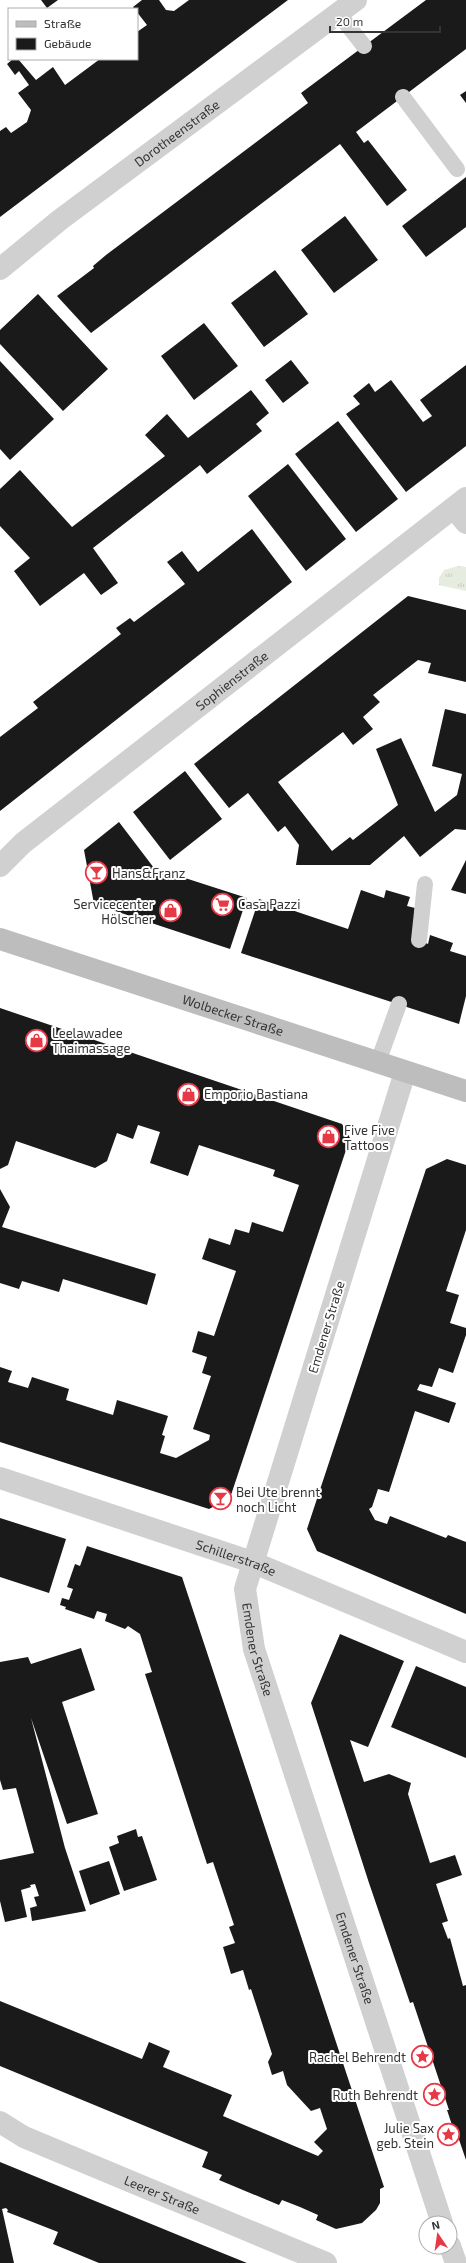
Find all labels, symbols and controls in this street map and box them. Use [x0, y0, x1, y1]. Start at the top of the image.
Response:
legend [8, 8, 138, 60]
scale bar [330, 8, 440, 34]
text: 20 m [336, 14, 363, 28]
text: Straße [44, 16, 81, 30]
text: Gebäude [44, 36, 92, 50]
street label: Dorotheenstraße [131, 96, 223, 170]
street label: Sophienstraße [192, 647, 271, 714]
bar icon: Hans&Franz [84, 860, 110, 886]
place label: Hans&Franz [112, 865, 185, 881]
supermarket icon: Casa Pazzi [209, 891, 235, 917]
place label: Servicecenter Hölscher [73, 896, 154, 927]
place label: Casa Pazzi [238, 896, 300, 912]
shop icon: Servicecenter Hölscher [157, 898, 183, 924]
street label: Wolbecker Straße [180, 991, 286, 1039]
place label: Leelawadee Thaimassage [52, 1025, 131, 1056]
shop icon: Leelawadee Thaimassage [24, 1027, 50, 1053]
shop icon: Emporio Bastiana [175, 1081, 201, 1107]
place label: Emporio Bastiana [204, 1086, 308, 1102]
place label: Five Five Tattoos [344, 1122, 395, 1153]
shop icon: Five Five Tattoos [316, 1124, 342, 1150]
street label: Emdener Straße [304, 1279, 348, 1375]
place label: Bei Ute brennt noch Licht [236, 1484, 320, 1515]
bar icon: Bei Ute brennt noch Licht [207, 1486, 233, 1512]
street label: Schillerstraße [194, 1536, 279, 1579]
street label: Emdener Straße [239, 1602, 277, 1698]
street label: Emdener Straße [333, 1910, 378, 2006]
place icon: Rachel Behrendt [409, 2044, 435, 2070]
place label: Rachel Behrendt [309, 2049, 406, 2065]
place icon: Ruth Behrendt [421, 2082, 447, 2108]
place label: Ruth Behrendt [333, 2087, 418, 2103]
place label: Julie Sax geb. Stein [377, 2120, 434, 2151]
place icon: Julie Sax geb. Stein [436, 2122, 462, 2148]
street label: Leerer Straße [122, 2172, 203, 2218]
north arrow [418, 2215, 458, 2255]
text: N [430, 2218, 441, 2232]

